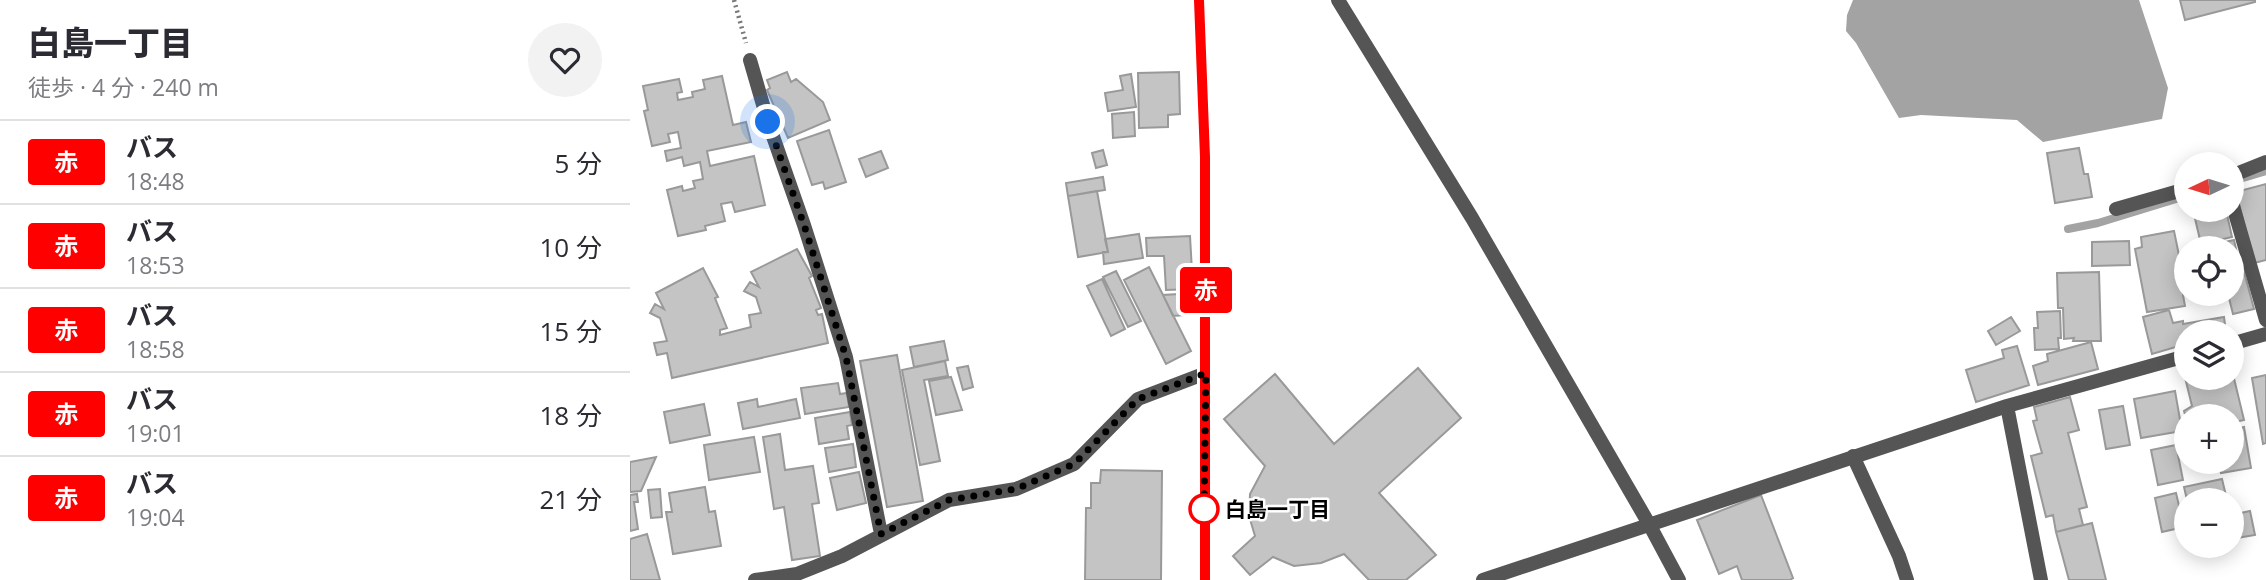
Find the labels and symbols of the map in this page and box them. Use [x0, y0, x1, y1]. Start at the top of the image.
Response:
your location [750, 104, 785, 139]
north arrow [2174, 152, 2244, 222]
line badge: 赤 [1183, 267, 1229, 313]
marker: 白島一丁目 [1189, 494, 1219, 524]
place label: 白島一丁目 [1225, 495, 1330, 523]

